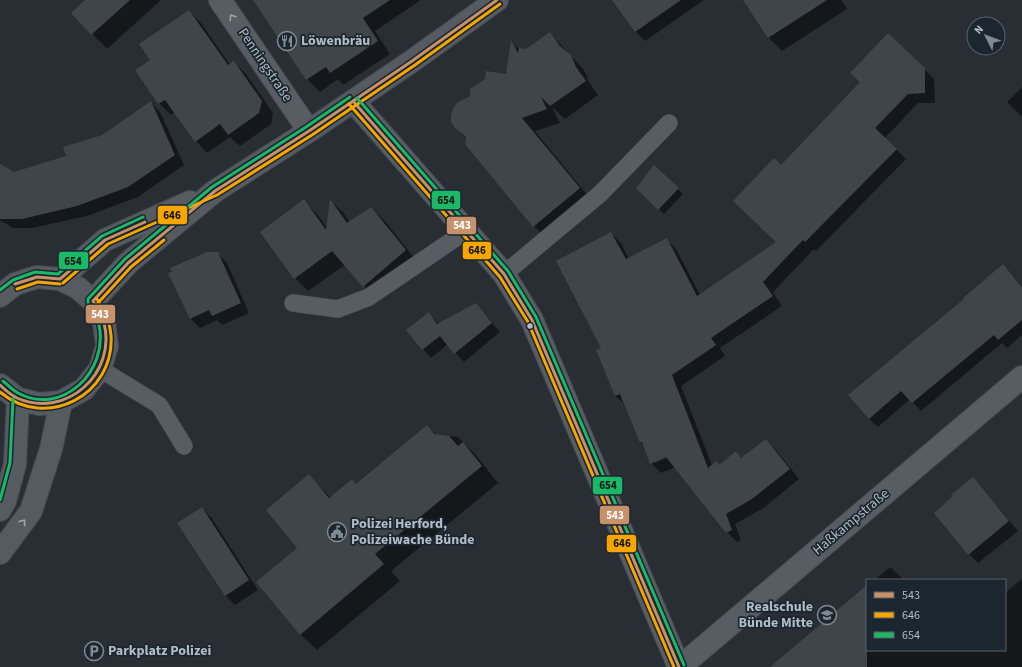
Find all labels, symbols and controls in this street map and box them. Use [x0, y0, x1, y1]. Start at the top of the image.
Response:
one-way arrow [230, 15, 237, 22]
north arrow [966, 16, 1006, 56]
text: N [971, 22, 987, 37]
street label: Penningstraße [233, 24, 297, 106]
restaurant icon: Löwenbräu [276, 30, 298, 52]
place label: Löwenbräu [301, 31, 370, 51]
line badge: 654 [431, 190, 461, 210]
text: 654 [437, 193, 455, 208]
line badge: 646 [157, 205, 188, 225]
text: 646 [163, 208, 181, 223]
line badge: 543 [446, 216, 477, 235]
text: 543 [453, 218, 471, 233]
line badge: 646 [462, 241, 492, 260]
text: 646 [468, 243, 486, 258]
line badge: 654 [58, 251, 89, 270]
text: 654 [64, 254, 82, 269]
line badge: 543 [85, 304, 116, 324]
text: 543 [91, 307, 109, 322]
unlabelled marker [525, 321, 535, 331]
line badge: 654 [592, 476, 623, 495]
text: 654 [599, 478, 617, 493]
street label: Haßkampstraße [808, 484, 894, 560]
line badge: 543 [599, 505, 630, 525]
text: 543 [606, 508, 624, 523]
place label: Polizei Herford, Polizeiwache Bünde [351, 514, 475, 550]
one-way arrow [18, 519, 26, 526]
public building icon: Polizei Herford, Polizeiwache Bünde [326, 521, 348, 543]
line badge: 646 [606, 534, 637, 553]
text: 646 [613, 536, 631, 551]
legend [866, 579, 1006, 651]
text: 543 [902, 587, 920, 604]
place label: Realschule Bünde Mitte [739, 597, 813, 633]
school or university icon: Realschule Bünde Mitte [816, 604, 838, 626]
text: 646 [902, 607, 920, 624]
text: 654 [902, 627, 920, 644]
parking icon: Parkplatz Polizei [83, 640, 105, 662]
place label: Parkplatz Polizei [108, 641, 211, 661]

